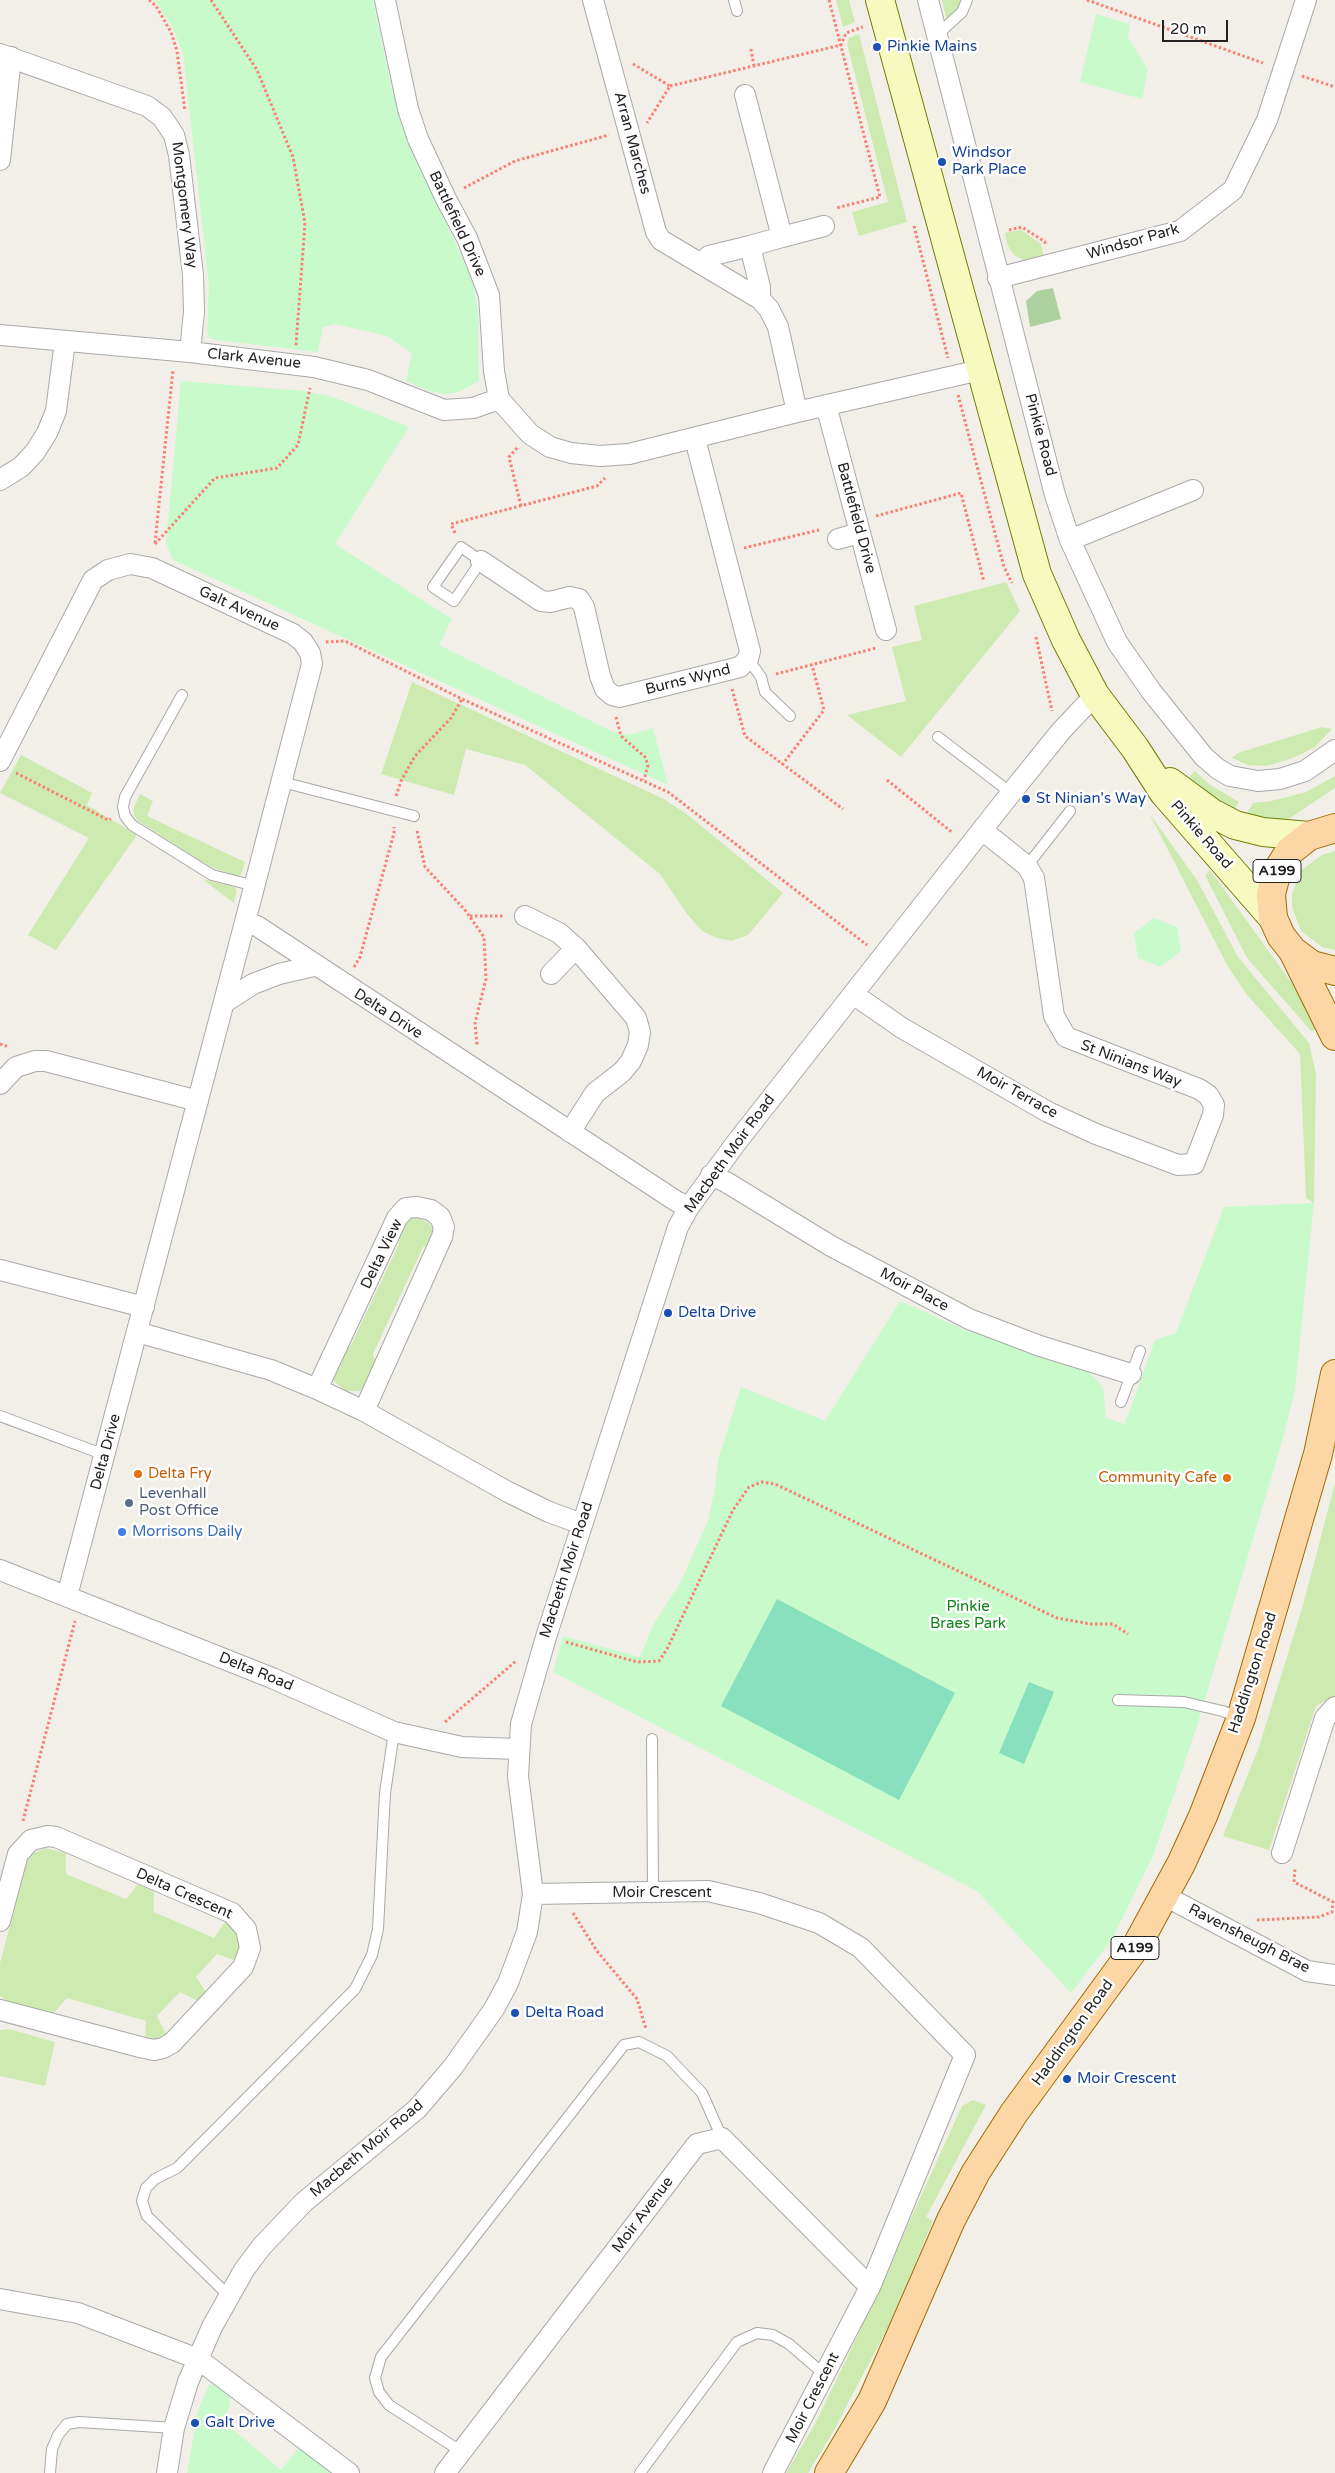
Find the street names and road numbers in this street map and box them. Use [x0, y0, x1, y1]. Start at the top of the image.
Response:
street label: Arran Marches [610, 90, 654, 196]
street label: Montgomery Way [167, 141, 201, 269]
street label: Battlefield Drive [425, 168, 489, 280]
street label: Windsor Park [1085, 220, 1181, 264]
street label: Clark Avenue [206, 345, 302, 373]
street label: Pinkie Road [1020, 392, 1060, 478]
street label: Battlefield Drive [832, 460, 880, 576]
street label: Galt Avenue [196, 582, 282, 636]
street label: Burns Wynd [644, 661, 732, 699]
street label: Pinkie Road [1166, 797, 1236, 873]
road number: A199 [1253, 859, 1301, 882]
street label: Delta Drive [350, 985, 426, 1043]
street label: St Ninians Way [1078, 1036, 1184, 1092]
street label: Moir Terrace [973, 1063, 1061, 1123]
street label: Macbeth Moir Road [681, 1091, 779, 1217]
street label: Delta View [357, 1216, 407, 1292]
street label: Moir Place [877, 1264, 951, 1316]
street label: Delta Drive [87, 1412, 125, 1492]
street label: Macbeth Moir Road [536, 1500, 598, 1640]
street label: Haddington Road [1225, 1610, 1281, 1736]
street label: Delta Road [216, 1649, 296, 1695]
street label: Delta Crescent [133, 1865, 235, 1923]
street label: Moir Crescent [612, 1884, 712, 1902]
street label: Ravensheugh Brae [1185, 1901, 1313, 1977]
road number: A199 [1111, 1936, 1159, 1960]
street label: Haddington Road [1029, 1977, 1117, 2089]
street label: Macbeth Moir Road [307, 2096, 427, 2202]
street label: Moir Avenue [609, 2173, 677, 2257]
street label: Moir Crescent [782, 2350, 844, 2446]

